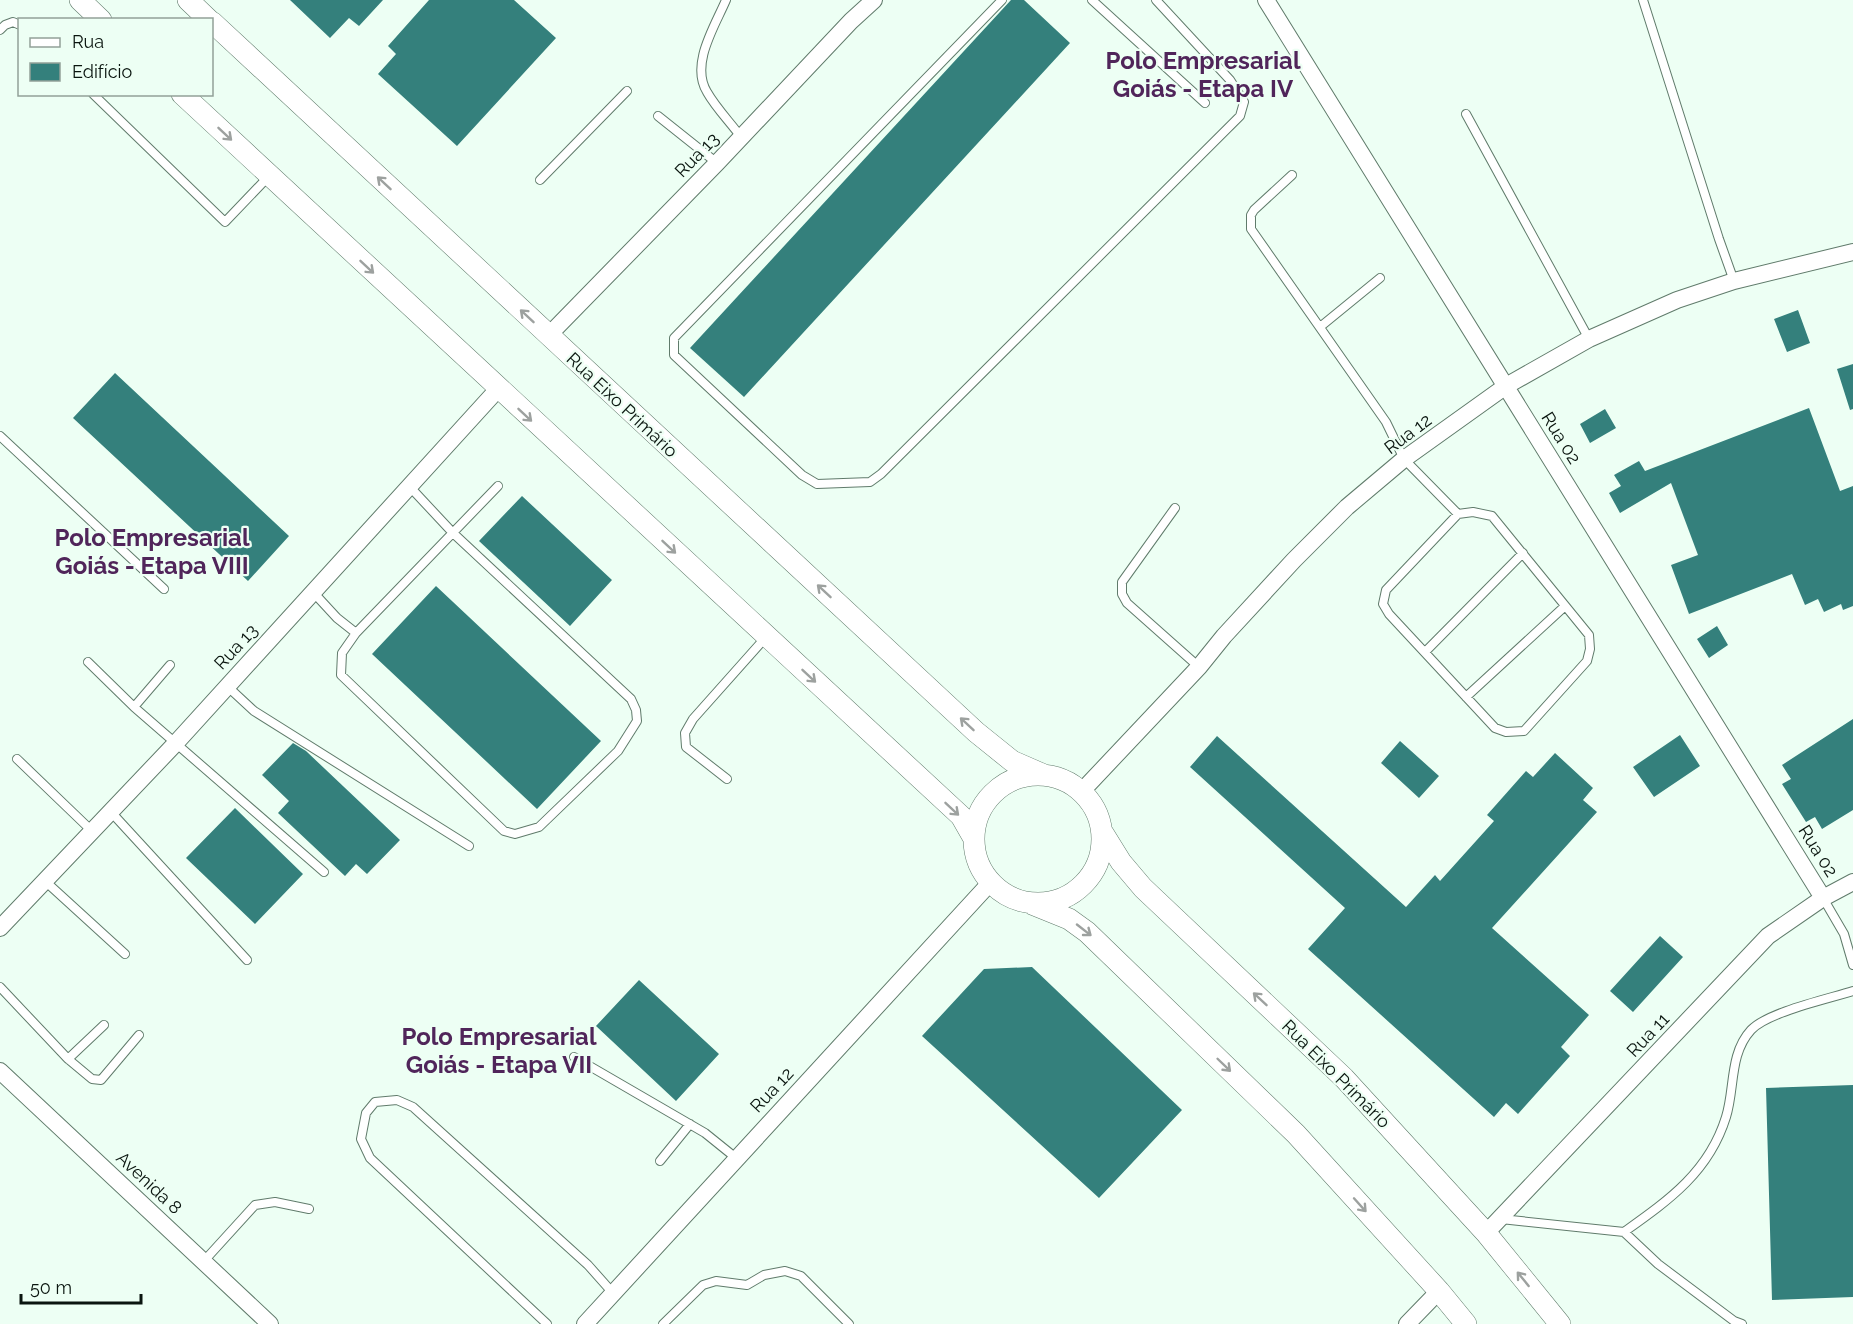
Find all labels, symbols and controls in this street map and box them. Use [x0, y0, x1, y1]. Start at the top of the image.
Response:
legend [18, 18, 213, 96]
text: Rua [72, 31, 104, 52]
district label: Polo Empresarial Goiás - Etapa IV [1106, 46, 1301, 103]
text: Edifício [72, 61, 132, 82]
one-way arrow [217, 127, 232, 142]
street label: Rua 13 [670, 128, 723, 181]
one-way arrow [377, 176, 392, 190]
one-way arrow [360, 260, 375, 275]
one-way arrow [519, 309, 534, 323]
street label: Rua Eixo Primário [562, 348, 682, 462]
one-way arrow [518, 408, 533, 422]
street label: Rua 02 [1537, 408, 1585, 468]
street label: Rua 12 [1380, 409, 1436, 458]
district label: Polo Empresarial Goiás - Etapa VIII [55, 523, 250, 580]
one-way arrow [661, 540, 676, 554]
one-way arrow [816, 584, 831, 598]
street label: Rua 13 [210, 620, 262, 674]
one-way arrow [801, 669, 816, 683]
one-way arrow [959, 716, 974, 731]
one-way arrow [945, 802, 960, 816]
street label: Rua 02 [1794, 821, 1842, 881]
one-way arrow [1075, 924, 1091, 937]
one-way arrow [1253, 992, 1268, 1006]
street label: Rua 11 [1622, 1008, 1673, 1061]
street label: Rua Eixo Primário [1278, 1015, 1395, 1132]
district label: Polo Empresarial Goiás - Etapa VII [402, 1022, 597, 1079]
one-way arrow [1217, 1058, 1232, 1072]
street label: Rua 12 [746, 1063, 798, 1116]
street label: Avenida 8 [112, 1147, 187, 1218]
one-way arrow [1353, 1197, 1367, 1212]
scale bar [21, 1267, 141, 1305]
one-way arrow [1517, 1271, 1530, 1287]
text: 50 m [30, 1277, 72, 1298]

